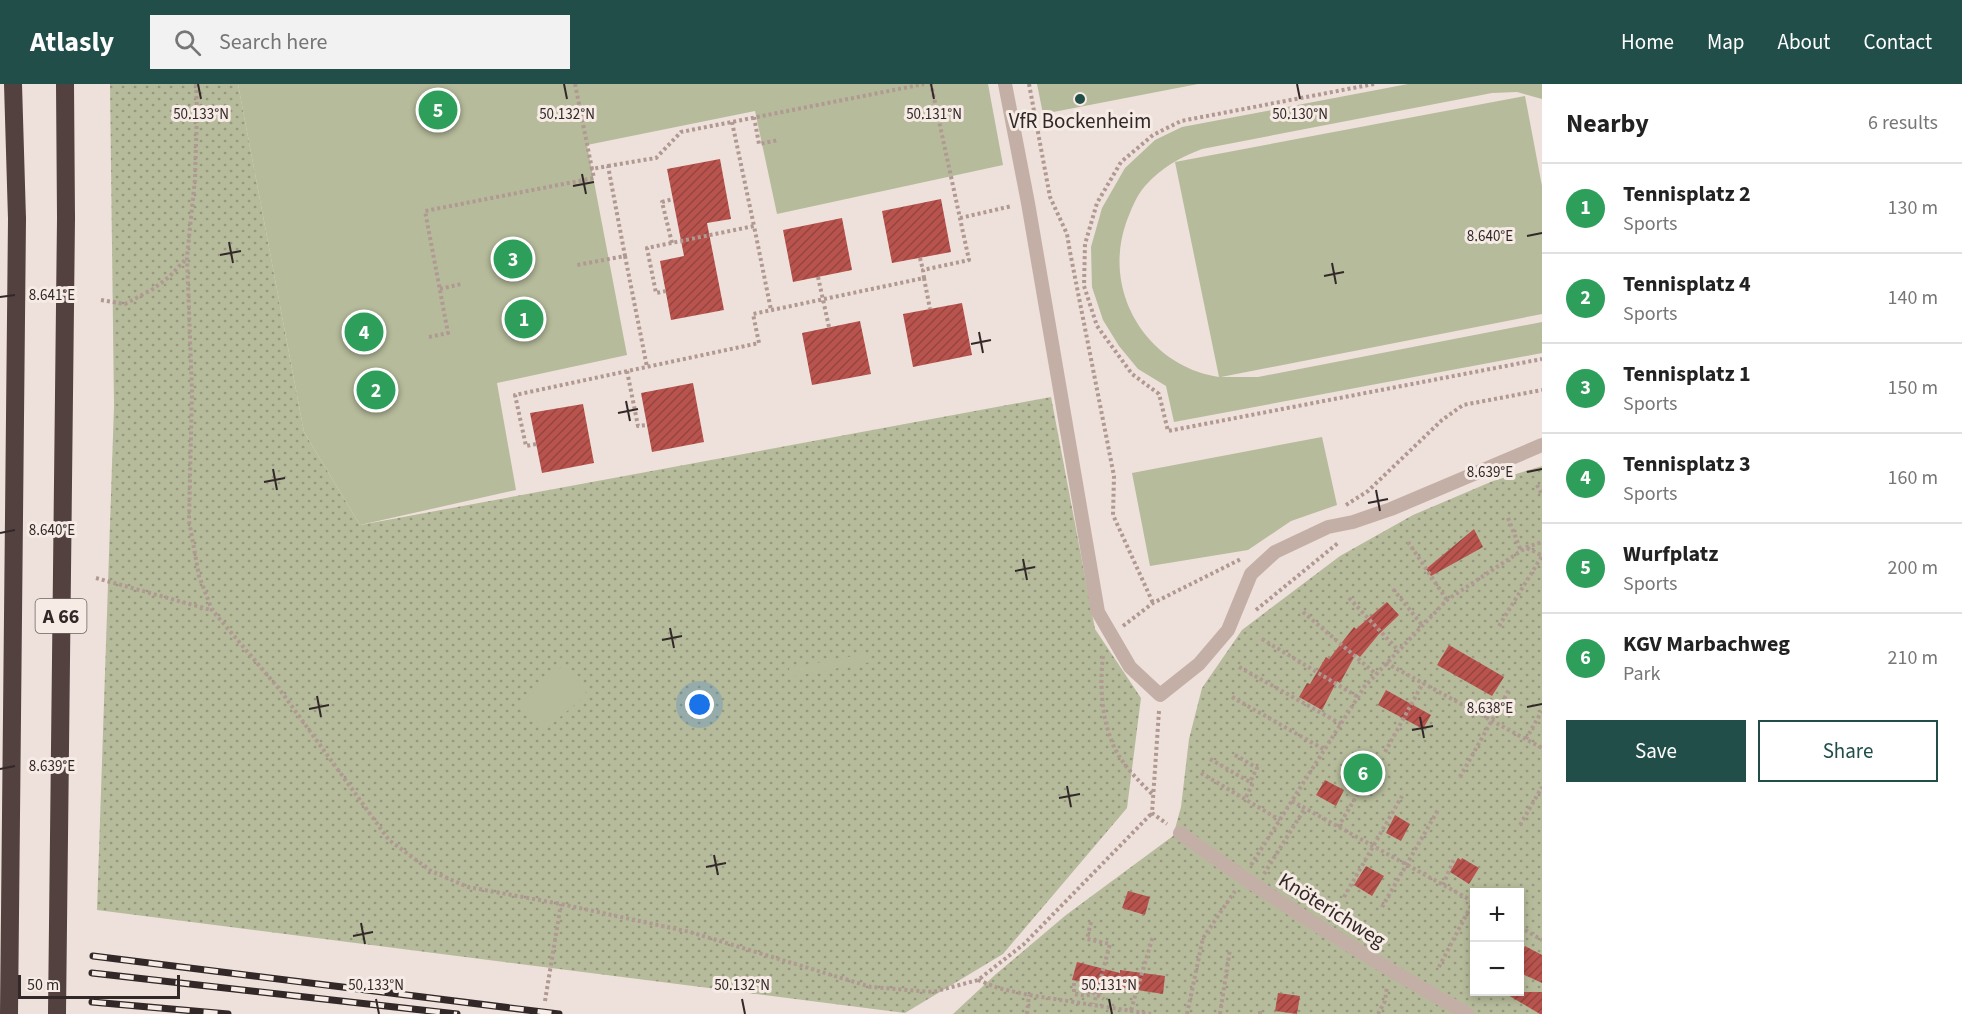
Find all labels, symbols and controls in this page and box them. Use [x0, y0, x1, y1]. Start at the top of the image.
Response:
search box [150, 15, 570, 69]
text: Atlasly [30, 22, 114, 62]
icon: search [171, 26, 204, 59]
text: Search here [219, 26, 328, 58]
text: Home [1621, 27, 1674, 57]
text: Map [1707, 27, 1745, 57]
text: About [1778, 27, 1830, 57]
text: Contact [1863, 27, 1932, 57]
pin: 5 [418, 87, 458, 132]
marker: VfR Bockenheim [1073, 92, 1087, 106]
text: 50.133°N [173, 104, 229, 125]
text: 50.132°N [539, 104, 595, 125]
text: 50.131°N [906, 104, 962, 125]
text: 50.130°N [1272, 104, 1328, 125]
text: Nearby [1566, 105, 1649, 142]
place label: VfR Bockenheim [1009, 106, 1151, 136]
text: 6 results [1868, 109, 1938, 137]
text: Tennisplatz 2 [1623, 178, 1751, 210]
text: 1 [1580, 194, 1591, 222]
text: 130 m [1888, 194, 1938, 222]
text: Sports [1623, 210, 1678, 238]
text: 8.640°E [1467, 226, 1513, 247]
pin: 3 [494, 236, 532, 282]
text: Tennisplatz 4 [1623, 268, 1751, 300]
text: 2 [1580, 284, 1591, 312]
text: 140 m [1888, 284, 1938, 312]
text: 8.641°E [29, 285, 75, 306]
pin: 1 [504, 296, 544, 342]
text: Sports [1623, 300, 1678, 328]
pin: 4 [344, 310, 384, 354]
text: Tennisplatz 1 [1623, 358, 1751, 390]
pin: 2 [356, 368, 395, 412]
text: 3 [1580, 374, 1591, 402]
text: 150 m [1888, 374, 1938, 402]
text: Sports [1623, 390, 1678, 418]
text: Tennisplatz 3 [1623, 448, 1751, 480]
text: 8.639°E [1467, 462, 1513, 483]
text: 4 [1580, 464, 1591, 492]
text: 160 m [1888, 464, 1938, 492]
text: Sports [1623, 480, 1678, 508]
text: 8.640°E [29, 520, 75, 541]
text: Wurfplatz [1623, 538, 1718, 570]
text: 5 [1580, 554, 1591, 582]
text: 200 m [1888, 554, 1938, 582]
text: Sports [1623, 570, 1678, 598]
road number: A 66 [36, 599, 86, 633]
text: KGV Marbachweg [1623, 628, 1790, 660]
text: 6 [1580, 644, 1591, 672]
text: 210 m [1888, 644, 1938, 672]
text: Park [1623, 660, 1660, 688]
your location [685, 690, 714, 719]
text: 8.638°E [1467, 698, 1513, 719]
button: Save [1566, 720, 1746, 782]
button: Share [1758, 720, 1938, 782]
pin: 6 [1344, 750, 1382, 796]
text: 8.639°E [29, 756, 75, 777]
street label: Knöterichweg [1273, 865, 1392, 955]
map controls [1470, 888, 1524, 996]
button: + [1470, 888, 1524, 942]
button: − [1470, 942, 1524, 996]
scale bar [18, 972, 180, 1000]
text: 50 m [27, 974, 59, 996]
text: 50.133°N [348, 975, 404, 996]
text: 50.132°N [714, 975, 770, 996]
text: 50.131°N [1081, 975, 1137, 996]

